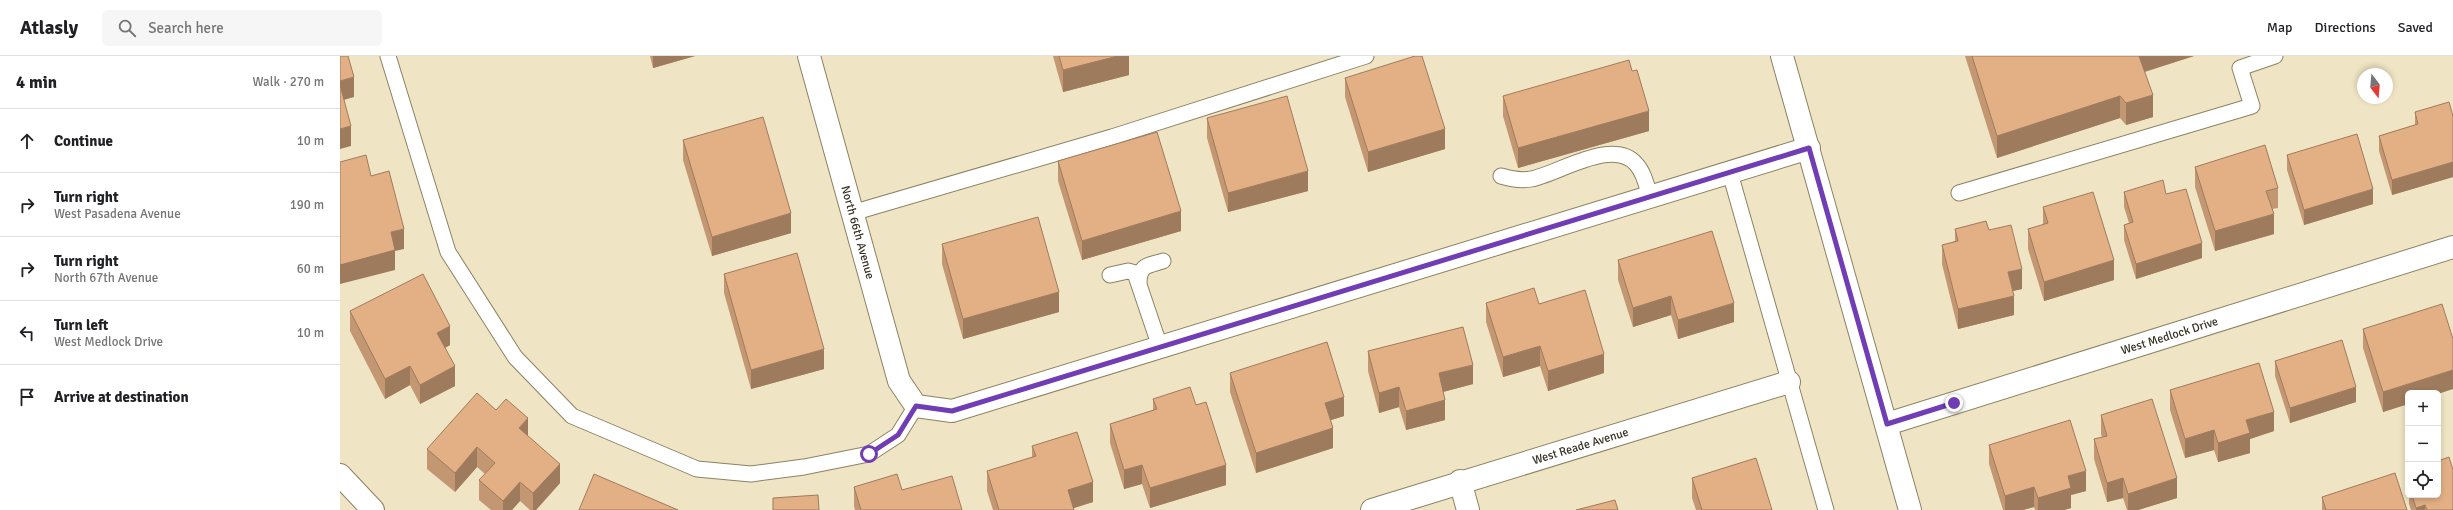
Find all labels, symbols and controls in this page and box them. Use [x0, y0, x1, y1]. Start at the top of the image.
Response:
search box [102, 10, 382, 46]
text: Atlasly [20, 16, 78, 40]
icon: search [116, 17, 138, 39]
text: Search here [148, 19, 224, 37]
text: Map [2267, 19, 2293, 36]
text: Directions [2315, 19, 2376, 36]
text: Saved [2398, 19, 2433, 36]
north arrow [2357, 68, 2393, 104]
text: 4 min [16, 72, 57, 93]
text: Walk · 270 m [253, 74, 324, 90]
icon: ahead [16, 130, 38, 152]
text: Continue [54, 132, 113, 150]
text: 10 m [297, 133, 324, 149]
street label: North 66th Avenue [837, 184, 877, 281]
text: Turn right [54, 188, 119, 206]
icon: right [16, 194, 38, 216]
text: 190 m [290, 197, 324, 213]
text: West Pasadena Avenue [54, 206, 181, 222]
text: Turn right [54, 252, 119, 270]
icon: right [16, 258, 38, 280]
text: 60 m [297, 261, 324, 277]
text: North 67th Avenue [54, 270, 158, 286]
street label: West Medlock Drive [2119, 314, 2220, 358]
text: Turn left [54, 316, 108, 334]
icon: left [16, 322, 38, 344]
text: 10 m [297, 325, 324, 341]
text: West Medlock Drive [54, 334, 163, 350]
icon: arrive [16, 386, 38, 408]
text: Arrive at destination [54, 388, 189, 406]
map controls [2405, 390, 2441, 498]
button: + [2405, 390, 2441, 426]
route end [1945, 394, 1963, 412]
street label: West Reade Avenue [1531, 425, 1630, 468]
button: − [2405, 426, 2441, 462]
route start [860, 445, 878, 463]
button: locate [2405, 462, 2441, 498]

